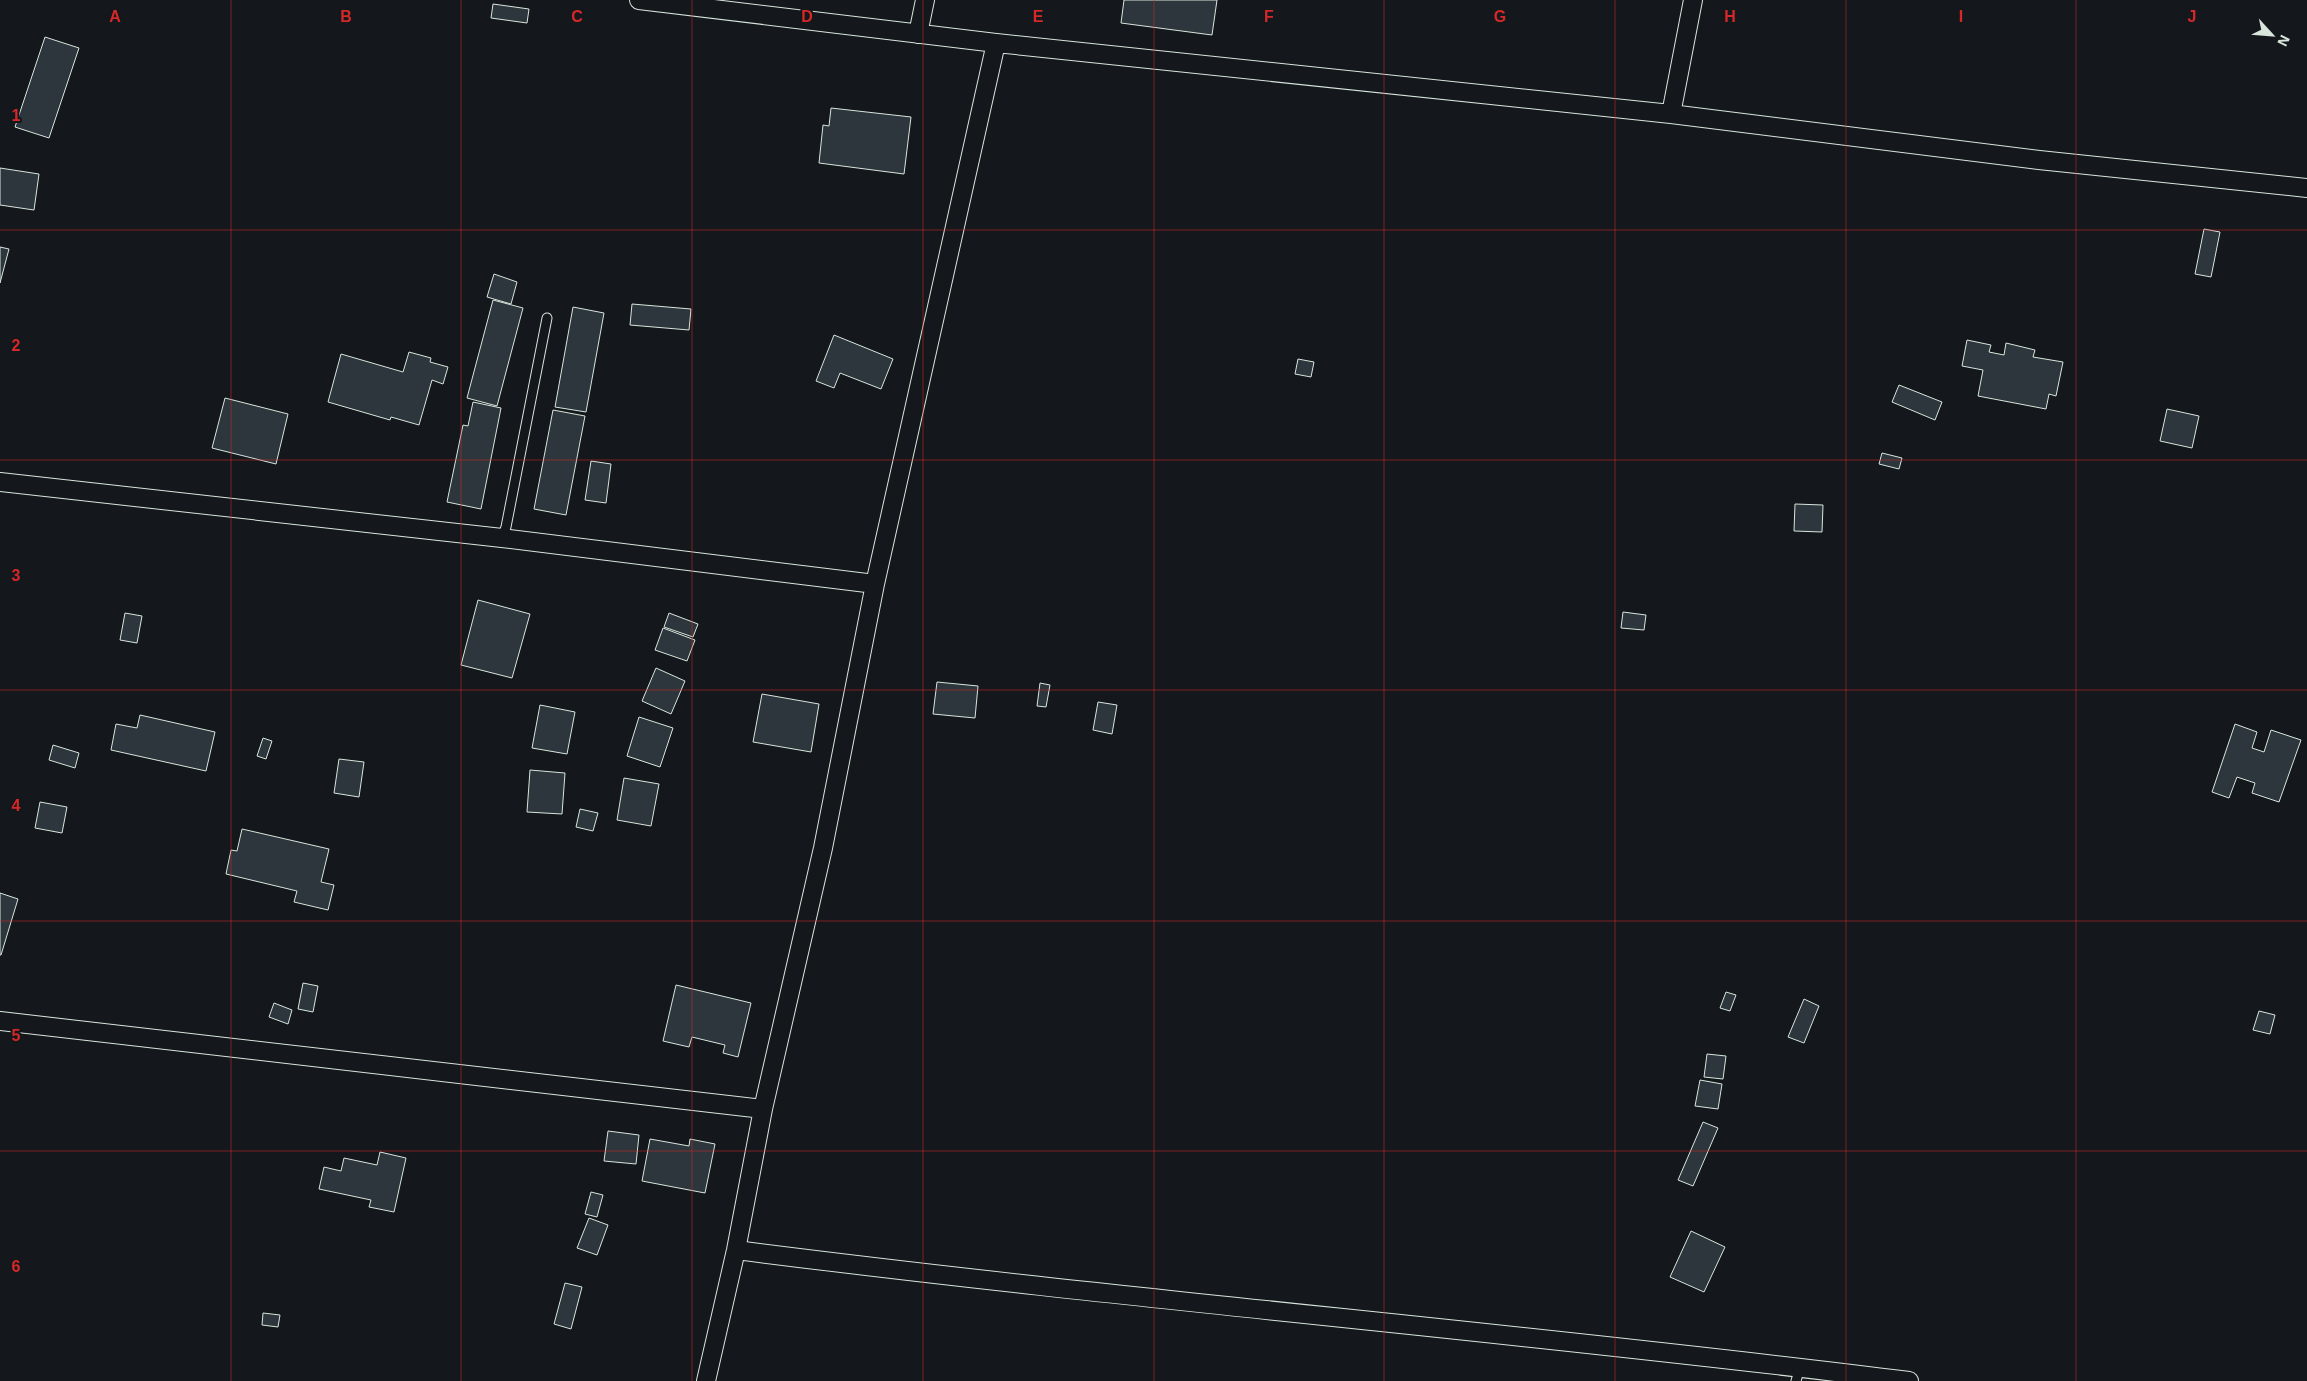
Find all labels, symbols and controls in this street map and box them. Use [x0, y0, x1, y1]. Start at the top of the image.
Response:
text: A [109, 8, 121, 25]
text: B [340, 8, 352, 25]
text: C [571, 8, 583, 25]
text: D [801, 8, 813, 25]
text: E [1033, 8, 1044, 25]
text: F [1264, 8, 1274, 25]
text: G [1494, 8, 1506, 25]
text: H [1724, 8, 1736, 25]
text: I [1959, 8, 1963, 25]
text: J [2188, 8, 2196, 25]
north arrow [2247, 10, 2297, 60]
text: N [2274, 33, 2293, 49]
text: 1 [12, 107, 21, 124]
text: 2 [12, 337, 21, 354]
text: 3 [12, 567, 21, 584]
text: 4 [12, 797, 21, 814]
text: 5 [12, 1027, 21, 1044]
text: 6 [12, 1258, 21, 1275]

